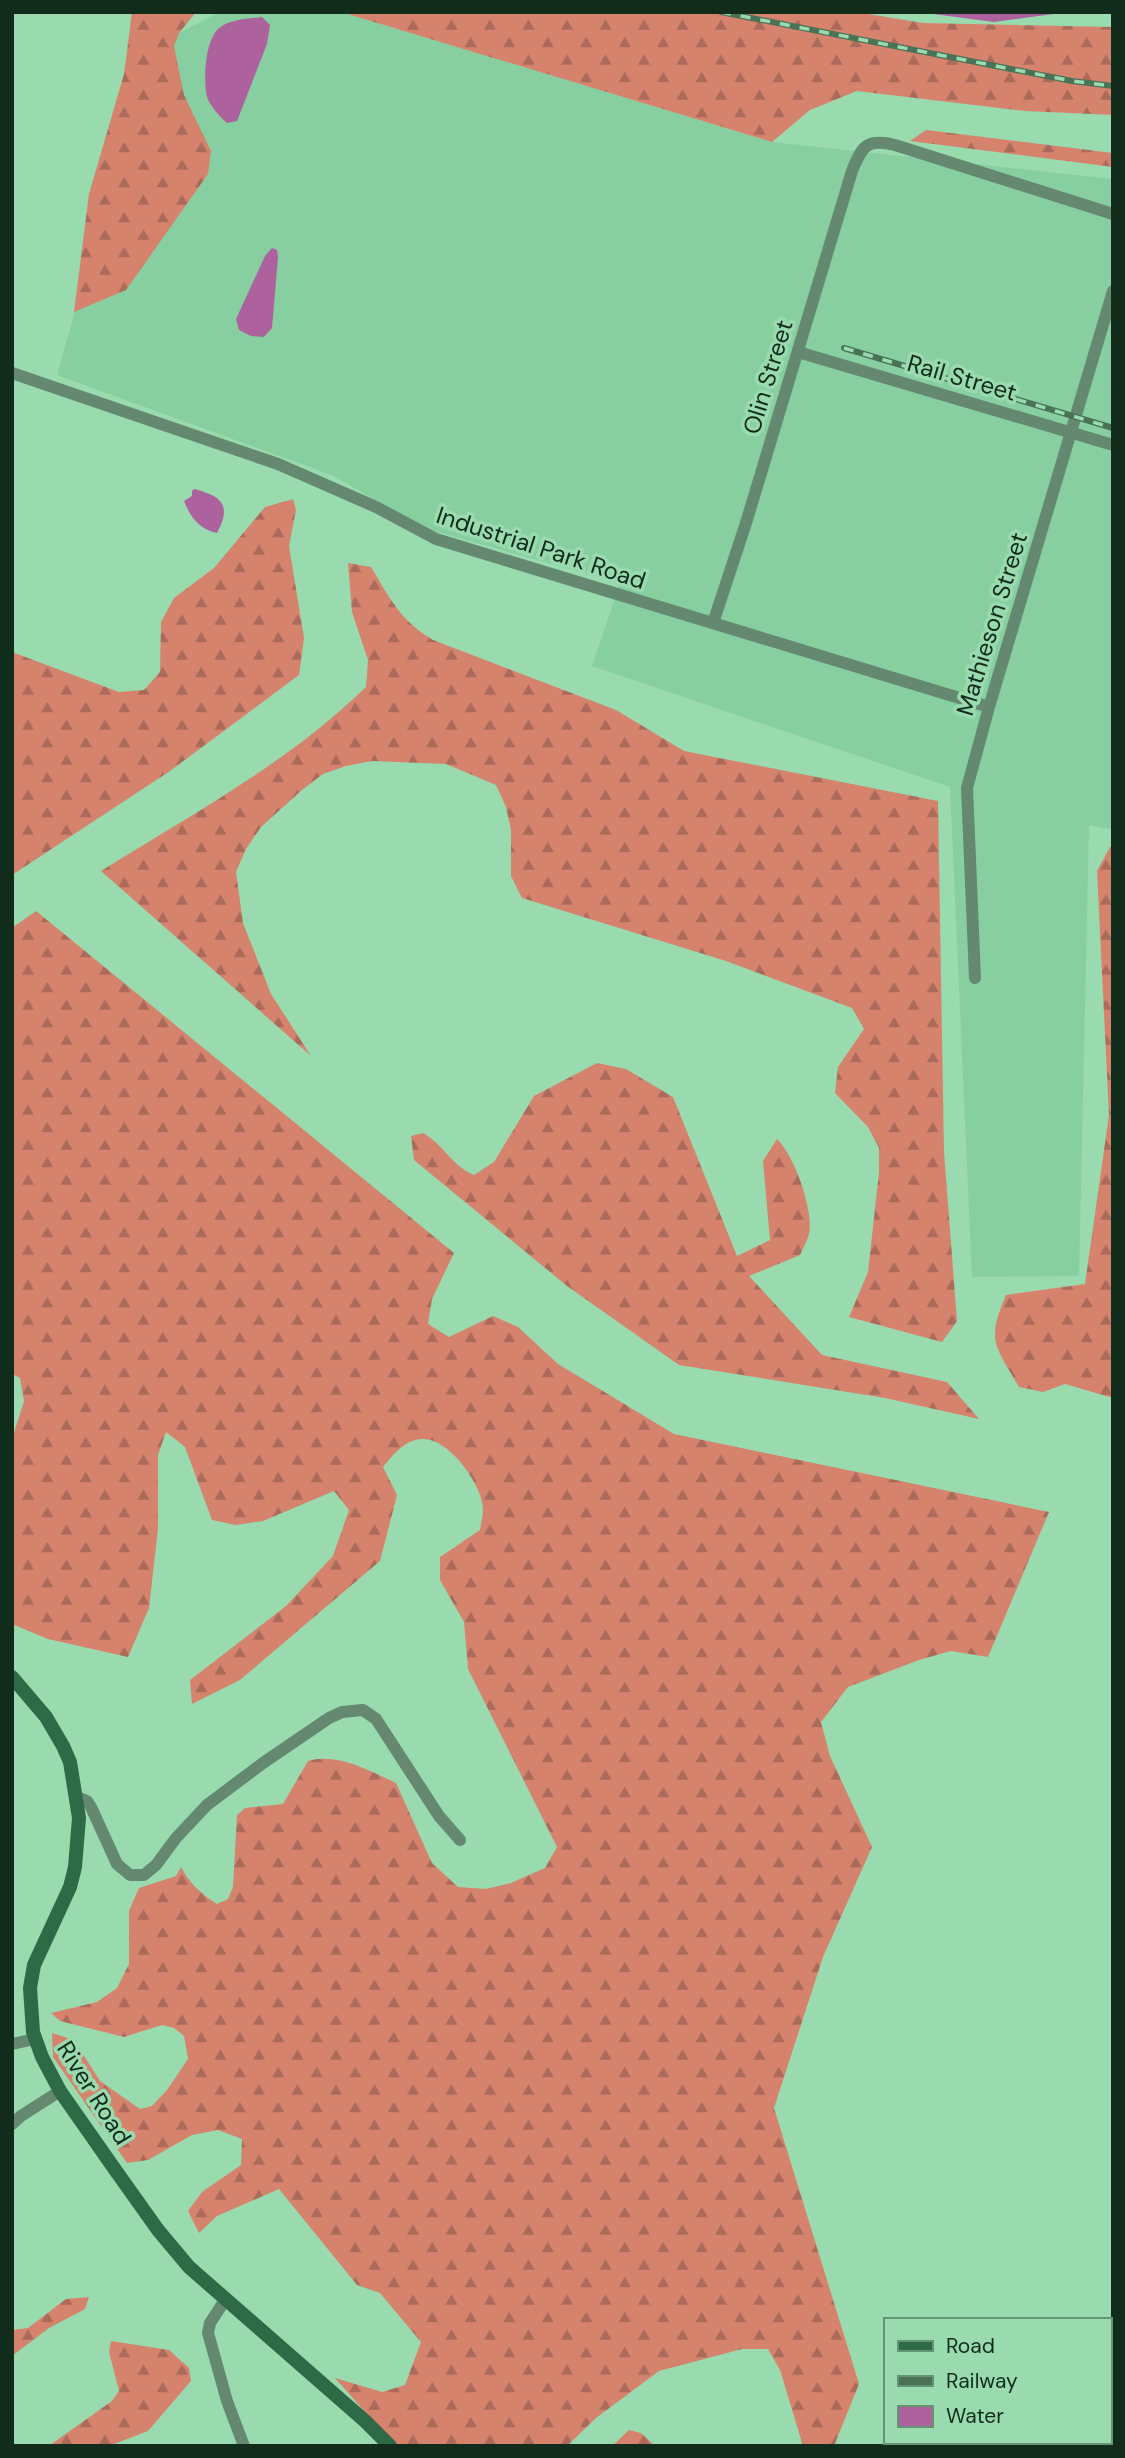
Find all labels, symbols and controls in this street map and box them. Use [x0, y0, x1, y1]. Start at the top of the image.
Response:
street label: Olin Street [735, 316, 800, 438]
street label: Rail Street [904, 347, 1020, 408]
street label: Industrial Park Road [433, 499, 650, 596]
street label: Mathieson Street [949, 528, 1034, 719]
street label: River Road [50, 2035, 139, 2150]
legend [884, 2318, 1111, 2444]
text: Road [946, 2332, 995, 2360]
text: Railway [946, 2367, 1018, 2395]
text: Water [946, 2402, 1004, 2430]

